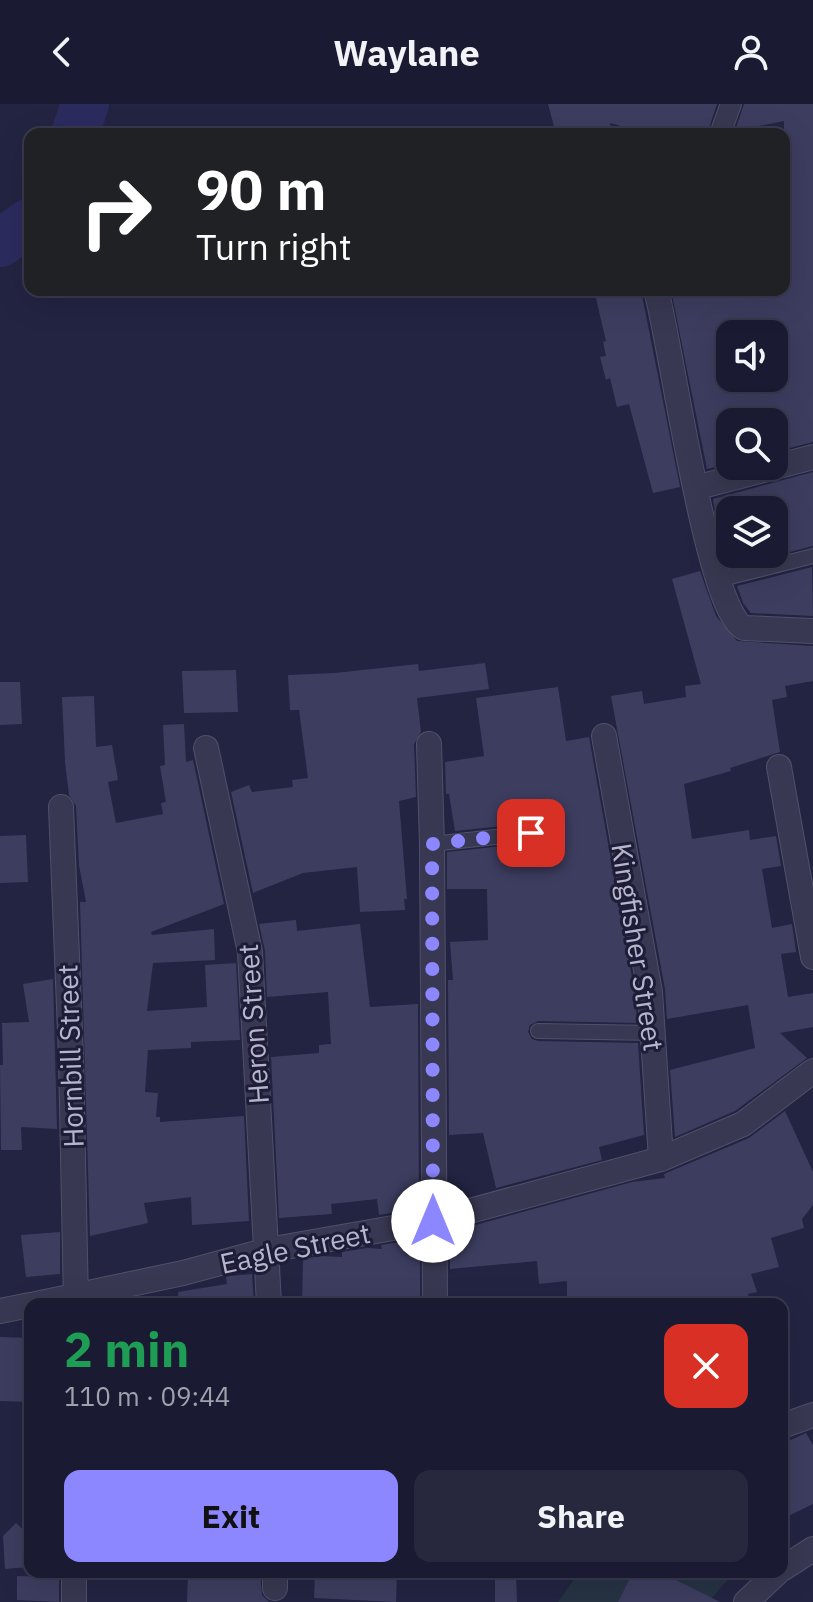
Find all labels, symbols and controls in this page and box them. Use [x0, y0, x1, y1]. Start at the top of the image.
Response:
text: Waylane [333, 29, 480, 76]
icon: back [40, 30, 84, 74]
icon: person [729, 30, 773, 74]
text: 90 m [196, 153, 326, 225]
icon: right [64, 160, 168, 264]
text: Turn right [196, 223, 352, 270]
map controls [716, 320, 788, 568]
button: sound [716, 320, 788, 392]
button: search [716, 408, 788, 480]
button: layers [716, 496, 788, 568]
pin [497, 799, 565, 867]
icon: arrive [509, 811, 553, 855]
street label: Kingfisher Street [603, 840, 673, 1054]
street label: Heron Street [229, 943, 277, 1105]
street label: Hornbill Street [48, 964, 92, 1148]
position arrow [391, 1179, 475, 1263]
street label: Eagle Street [217, 1214, 373, 1282]
text: 2 min [64, 1318, 189, 1380]
button: close [664, 1324, 748, 1408]
text: 110 m · 09:44 [64, 1379, 230, 1413]
button: Exit [64, 1470, 398, 1562]
button: Share [414, 1470, 748, 1562]

